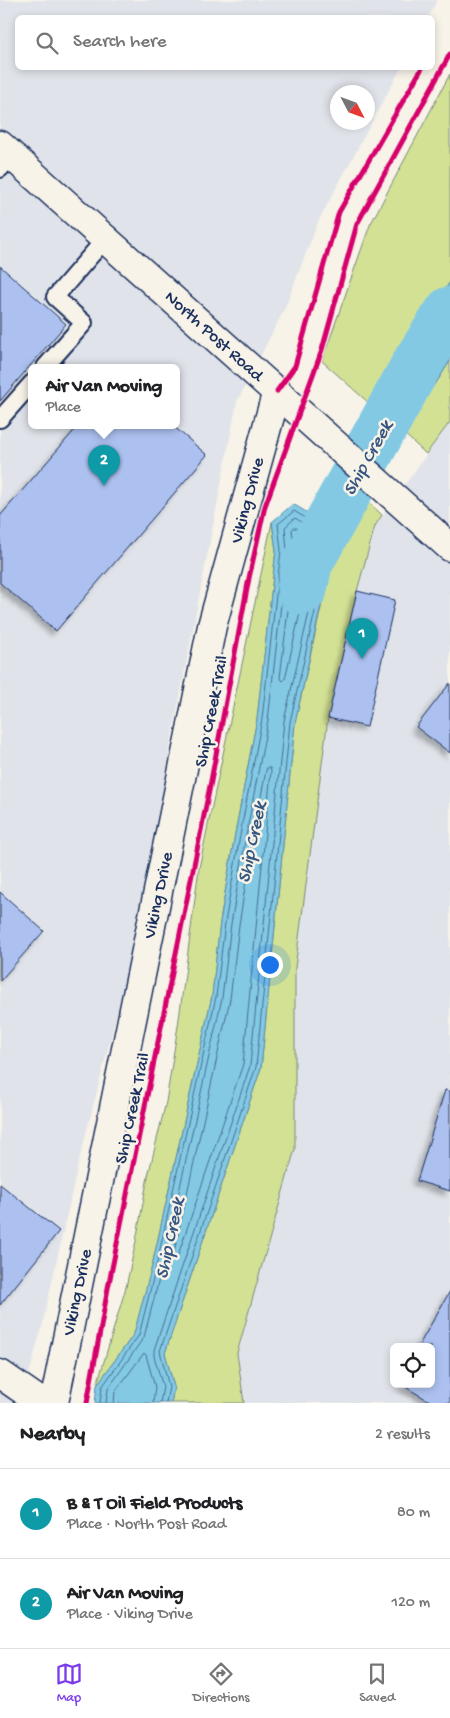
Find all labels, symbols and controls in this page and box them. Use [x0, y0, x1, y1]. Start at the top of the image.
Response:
search box [15, 15, 435, 70]
icon: search [33, 29, 61, 57]
text: Search here [73, 31, 167, 54]
north arrow [330, 85, 375, 130]
street label: North Post Road [160, 287, 268, 388]
popup [28, 364, 180, 429]
text: Air Van Moving [46, 376, 162, 399]
text: Place [46, 399, 81, 418]
water label: Ship Creek [339, 416, 400, 500]
pin: 2 [88, 445, 120, 486]
street label: Viking Drive [227, 455, 270, 547]
pin: 1 [346, 618, 378, 659]
street label: Ship Creek Trail [191, 654, 234, 769]
water label: Ship Creek [234, 799, 274, 885]
street label: Viking Drive [140, 850, 179, 942]
your location [257, 952, 283, 978]
street label: Ship Creek Trail [111, 1051, 155, 1166]
water label: Ship Creek [152, 1195, 192, 1281]
street label: Viking Drive [59, 1247, 98, 1339]
map controls [390, 1343, 435, 1388]
button: locate [390, 1343, 435, 1388]
text: Nearby [20, 1423, 85, 1448]
text: 2 results [375, 1426, 430, 1445]
text: B & T Oil Field Products [67, 1493, 242, 1516]
text: 1 [33, 1504, 39, 1523]
text: 80 m [397, 1504, 430, 1523]
text: Place · North Post Road [67, 1516, 226, 1535]
text: Air Van Moving [67, 1583, 184, 1606]
text: 2 [32, 1594, 40, 1613]
text: 120 m [391, 1594, 430, 1613]
text: Place · Viking Drive [67, 1606, 193, 1625]
tab: Map [55, 1660, 83, 1707]
tab: Directions [193, 1660, 250, 1707]
tab: Saved [359, 1660, 395, 1707]

